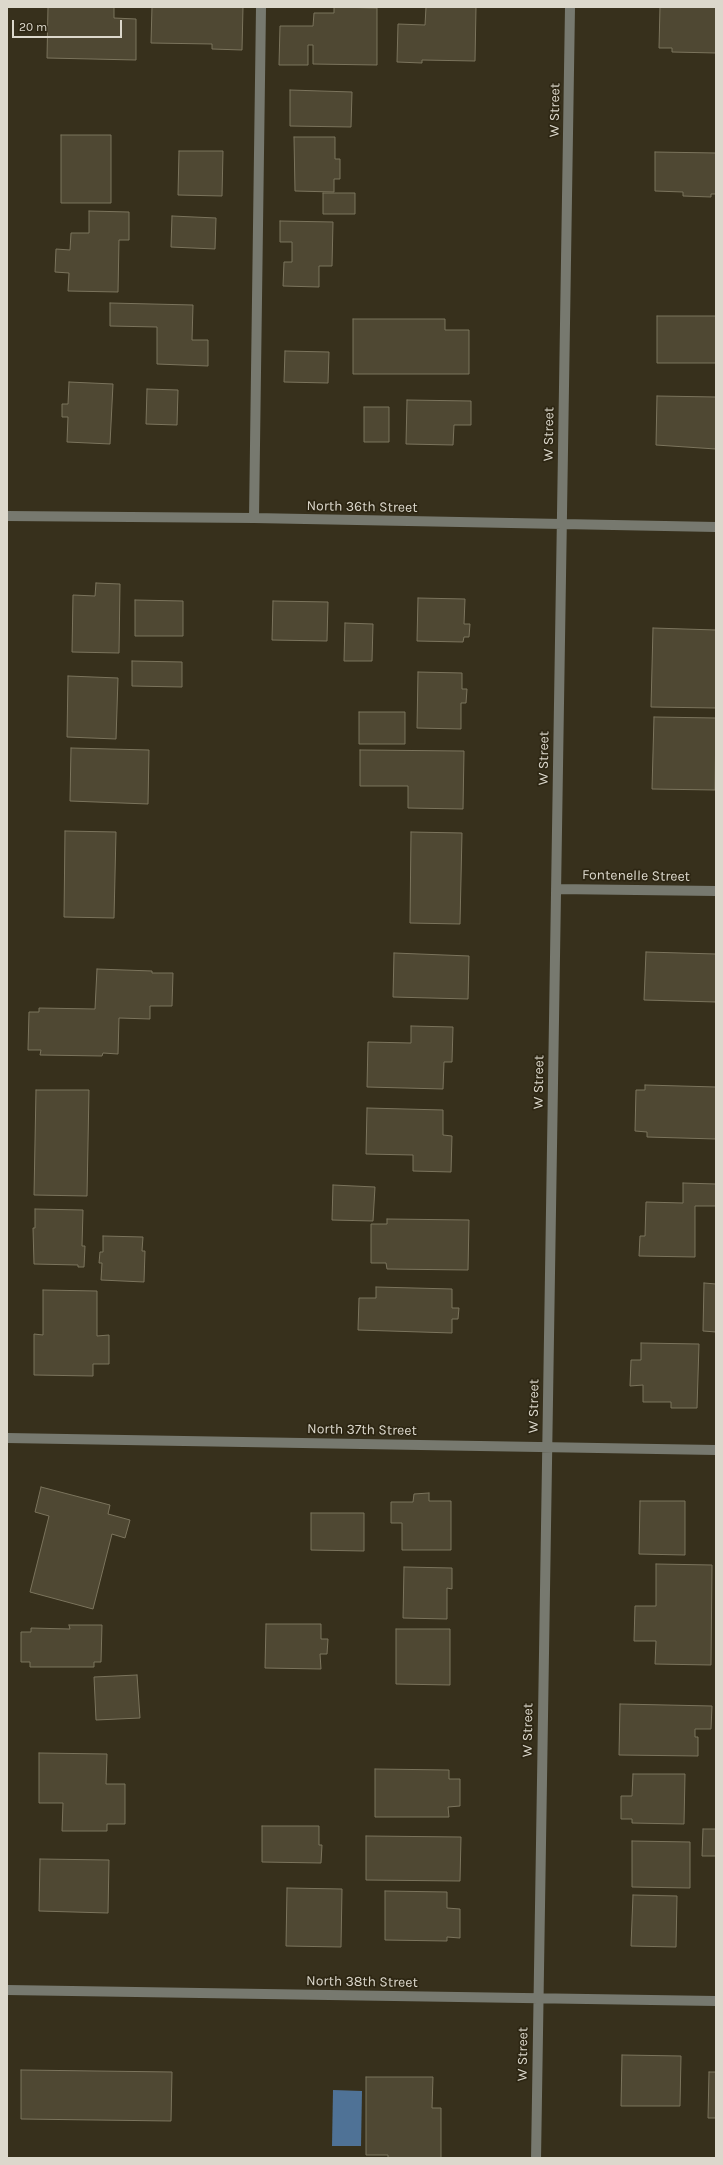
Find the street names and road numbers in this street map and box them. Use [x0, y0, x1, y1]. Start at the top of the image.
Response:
street label: W Street [546, 83, 564, 137]
street label: W Street [540, 407, 558, 461]
street label: North 36th Street [306, 498, 418, 516]
street label: W Street [535, 731, 553, 785]
street label: Fontenelle Street [582, 867, 690, 885]
street label: W Street [530, 1055, 548, 1109]
street label: W Street [525, 1379, 543, 1433]
street label: North 37th Street [307, 1421, 417, 1439]
street label: W Street [519, 1703, 537, 1757]
street label: North 38th Street [306, 1973, 418, 1991]
street label: W Street [514, 2027, 532, 2081]

